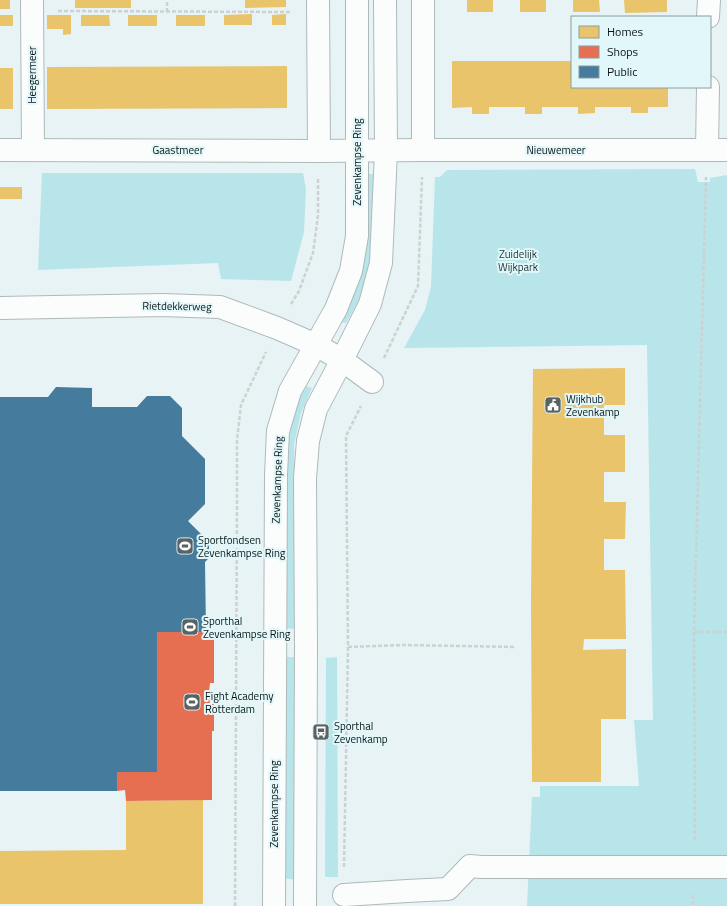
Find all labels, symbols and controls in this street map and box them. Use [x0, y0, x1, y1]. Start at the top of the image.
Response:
legend [571, 16, 711, 88]
text: Homes [607, 22, 643, 41]
text: Shops [607, 42, 639, 61]
street label: Heegermeer [24, 46, 40, 104]
text: Public [607, 62, 637, 81]
street label: Zevenkampse Ring [349, 118, 365, 206]
street label: Gaastmeer [153, 142, 204, 158]
street label: Nieuwemeer [526, 142, 586, 158]
park label: Zuidelijk Wijkpark [498, 246, 539, 275]
street label: Rietdekkerweg [142, 297, 212, 315]
place label: Wijkhub Zevenkamp [566, 391, 620, 420]
public building icon: Wijkhub Zevenkamp [543, 395, 563, 415]
street label: Zevenkampse Ring [267, 436, 287, 524]
place label: Sportfondsen Zevenkampse Ring [198, 532, 286, 561]
sports icon: Sportfondsen Zevenkampse Ring [175, 536, 195, 556]
place label: Sporthal Zevenkampse Ring [203, 613, 291, 642]
sports icon: Sporthal Zevenkampse Ring [180, 617, 200, 637]
place label: Fight Academy Rotterdam [205, 688, 274, 717]
sports icon: Fight Academy Rotterdam [182, 692, 202, 712]
place label: Sporthal Zevenkamp [334, 718, 388, 747]
bus stop icon: Sporthal Zevenkamp [311, 722, 331, 742]
street label: Zevenkampse Ring [266, 760, 282, 848]

